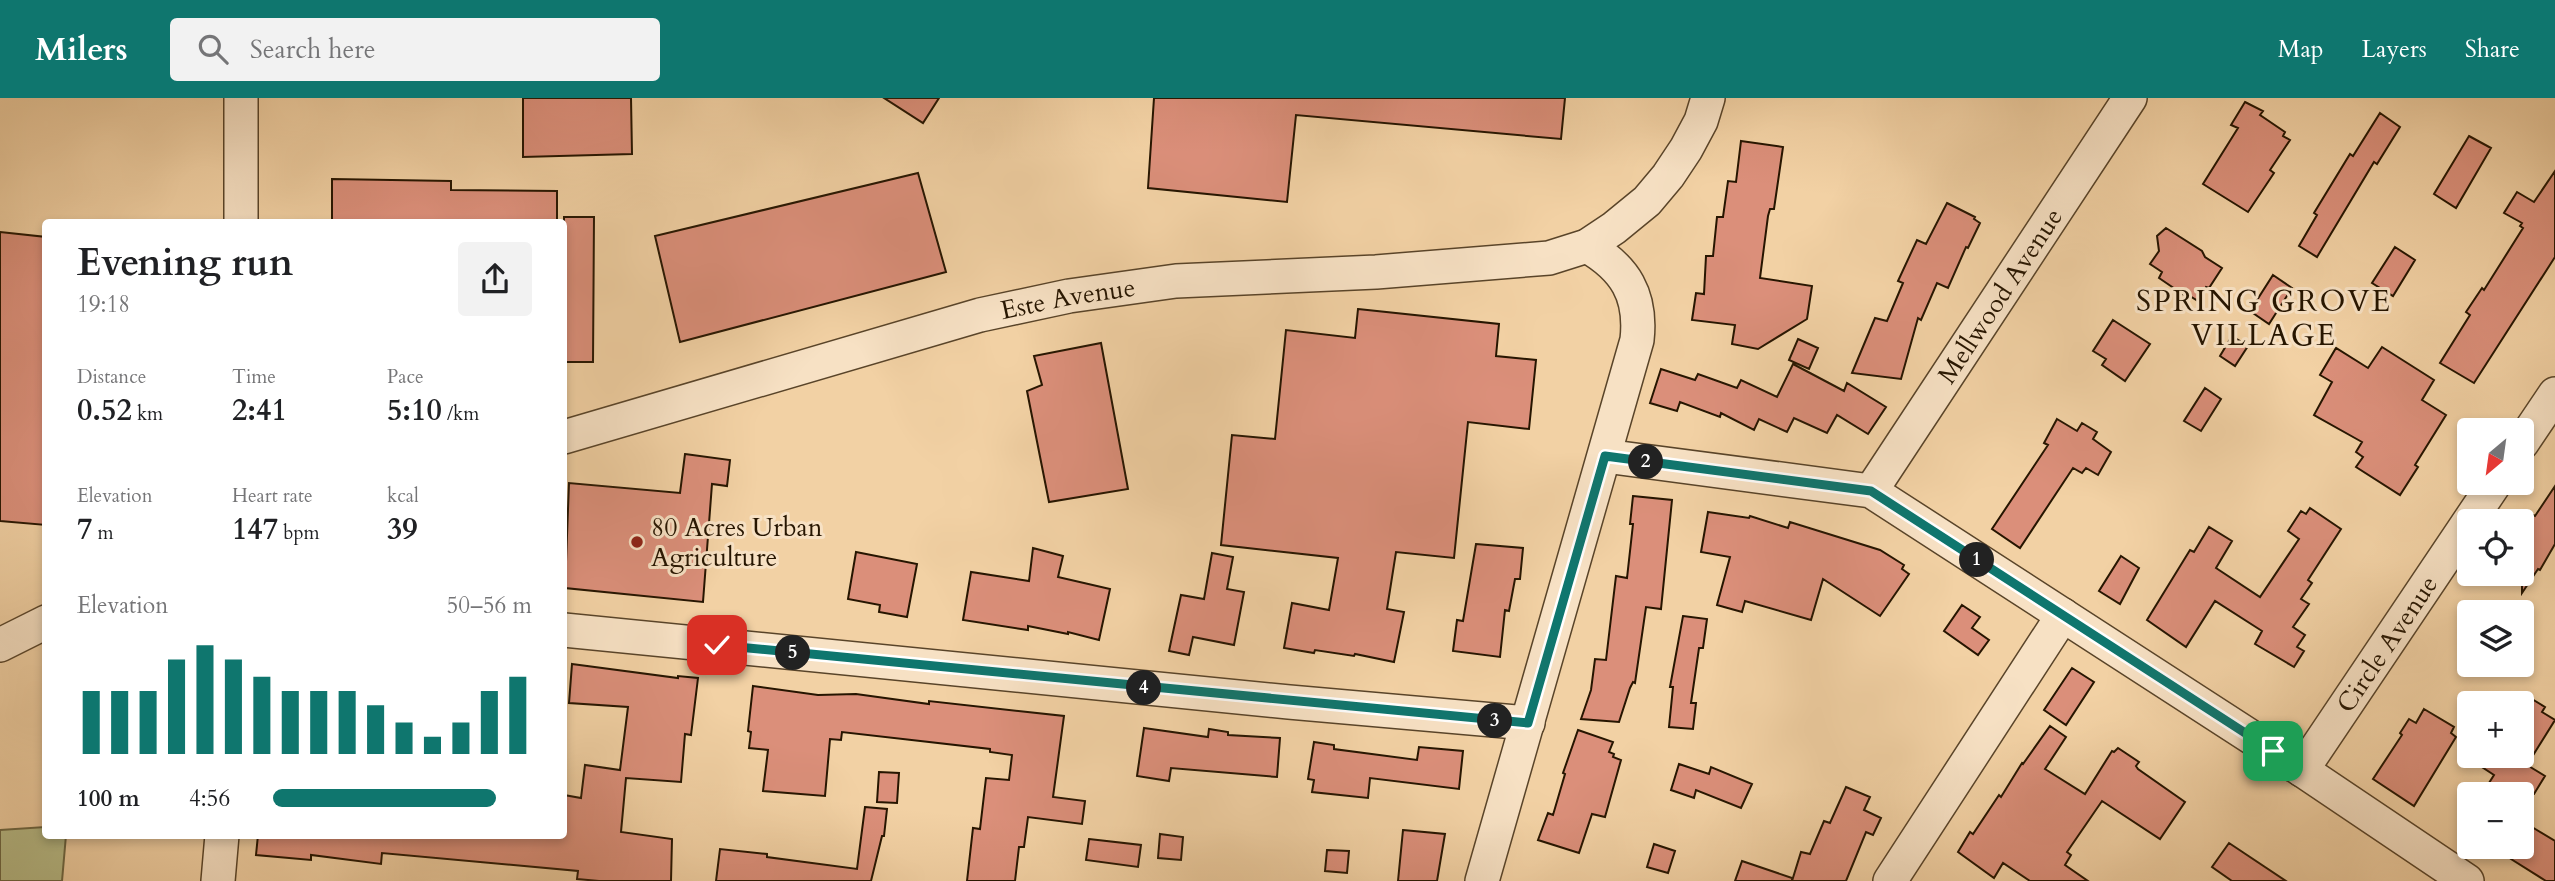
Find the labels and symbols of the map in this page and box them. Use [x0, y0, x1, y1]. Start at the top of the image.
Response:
street label: Mellwood Avenue [1929, 201, 2070, 390]
street label: Este Avenue [997, 269, 1137, 328]
district label: SPRING GROVE VILLAGE [2136, 281, 2392, 356]
north arrow [2457, 418, 2534, 495]
pin: 2 [1628, 444, 1664, 480]
place label: 80 Acres Urban Agriculture [651, 510, 823, 575]
marker: 80 Acres Urban Agriculture [629, 534, 645, 550]
pin: 1 [1960, 542, 1994, 578]
street label: Circle Avenue [2328, 568, 2446, 719]
pin [687, 615, 747, 675]
pin: 5 [776, 636, 810, 670]
pin: 4 [1126, 670, 1162, 706]
pin: 3 [1478, 704, 1512, 738]
pin [2243, 721, 2303, 781]

